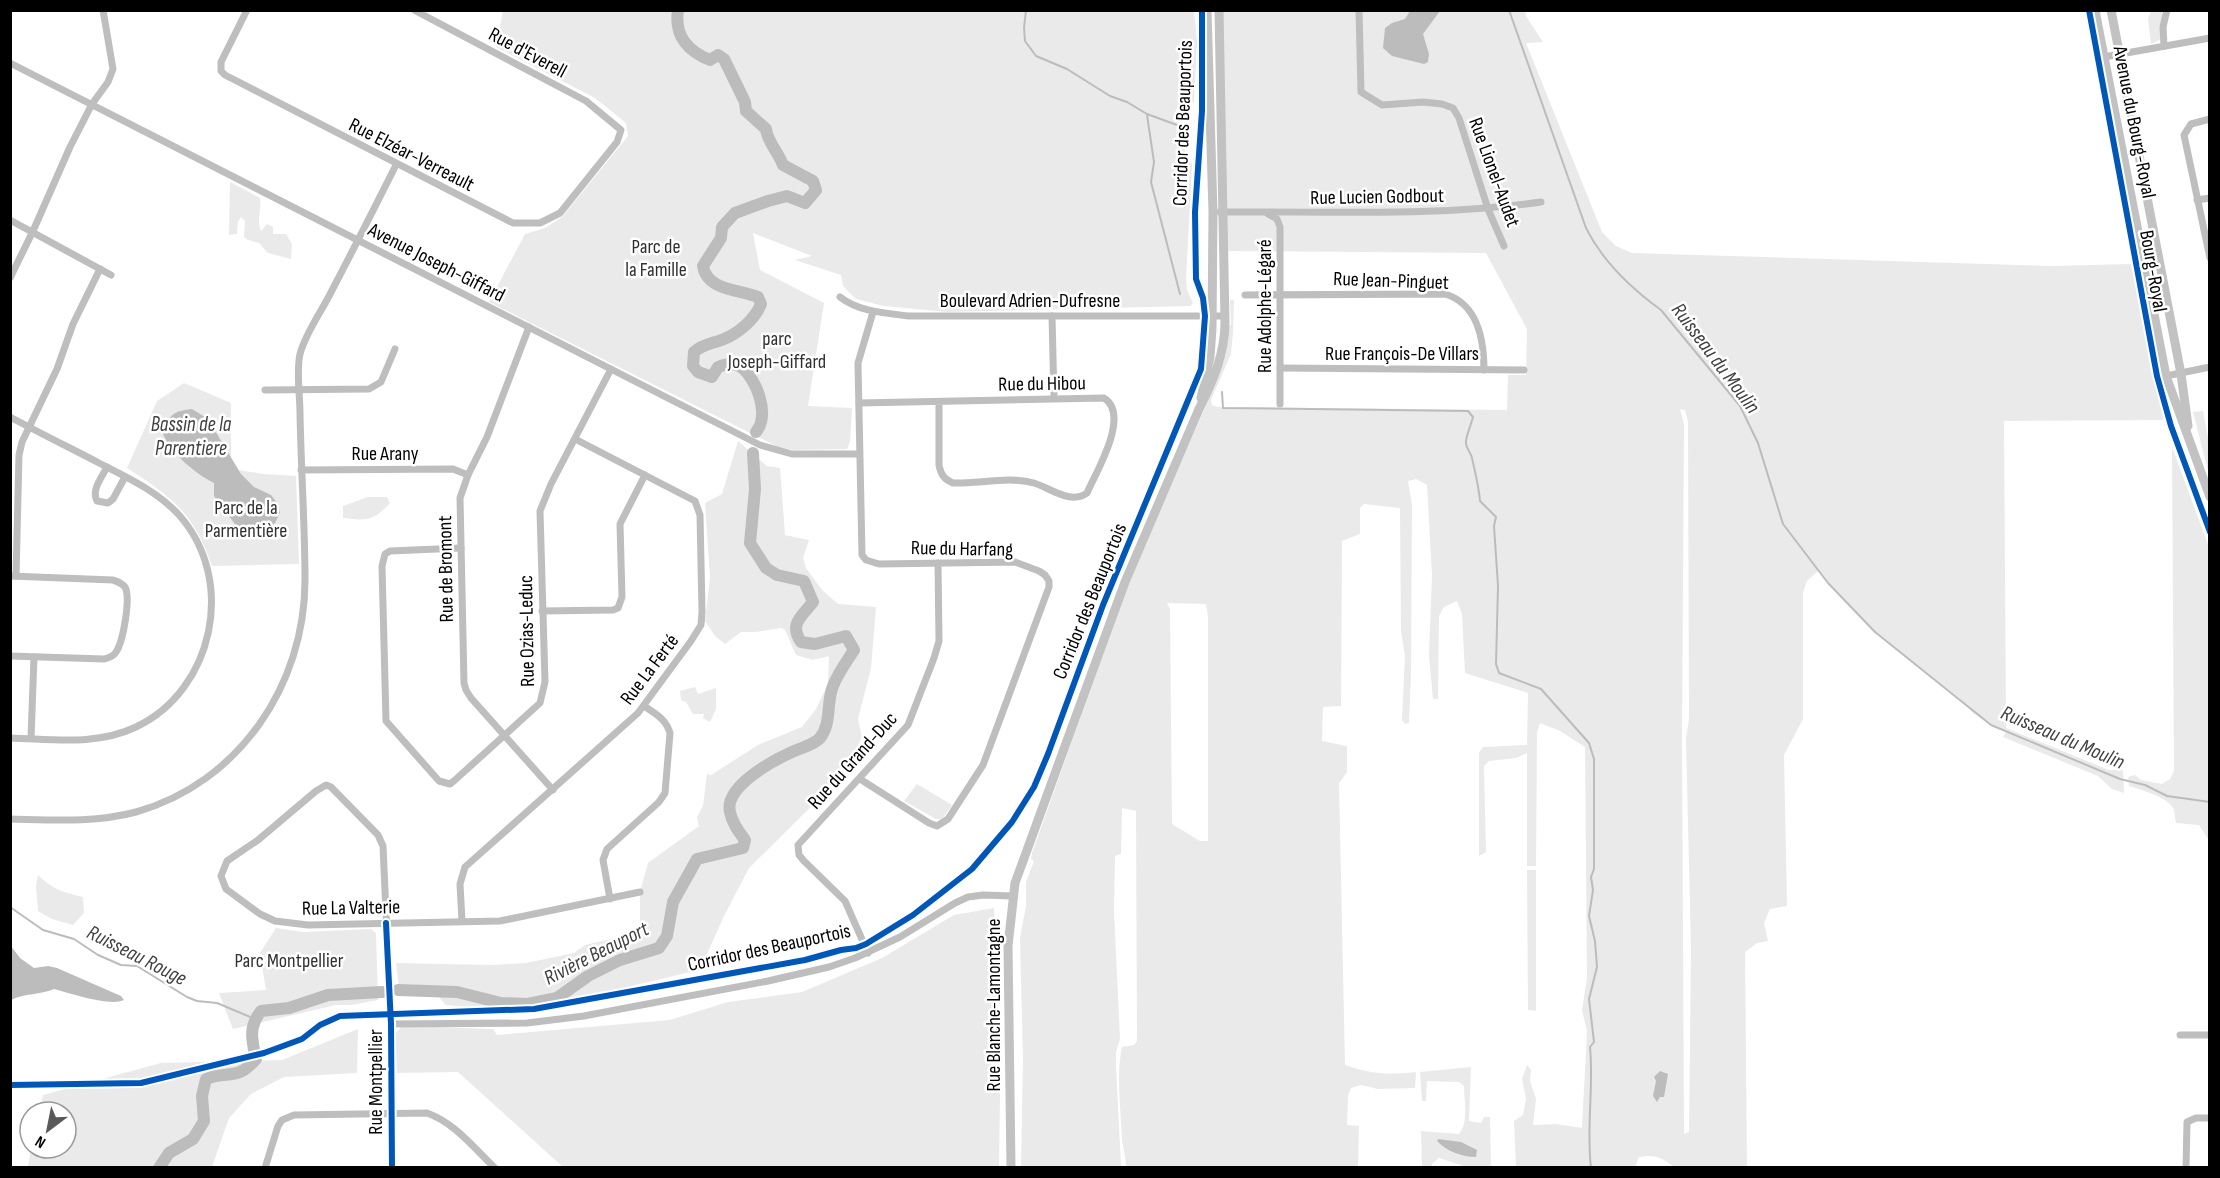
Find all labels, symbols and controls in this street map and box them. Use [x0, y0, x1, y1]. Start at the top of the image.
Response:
street label: Rue d'Everell [484, 22, 571, 83]
street label: Corridor des Beauportois [1168, 40, 1198, 206]
street label: Avenue du Bourg-Royal [2107, 43, 2161, 200]
street label: Rue Elzéar-Verreault [345, 113, 478, 197]
street label: Rue Lionel-Audet [1463, 114, 1525, 230]
street label: Rue Lucien Godbout [1310, 184, 1444, 210]
street label: Avenue Joseph-Giffard [363, 218, 509, 308]
street label: Bourg-Royal [2134, 228, 2172, 314]
park label: Parc de la Famille [625, 235, 687, 282]
street label: Rue Adolphe-Légaré [1253, 239, 1277, 373]
street label: Rue Jean-Pinguet [1333, 267, 1449, 295]
street label: Boulevard Adrien-Dufresne [940, 289, 1120, 313]
water label: Ruisseau du Moulin [1666, 298, 1765, 419]
park label: parc Joseph-Giffard [727, 327, 826, 374]
street label: Rue François-De Villars [1325, 342, 1479, 366]
street label: Rue du Hibou [998, 371, 1086, 397]
water label: Bassin de la Parentiere [151, 412, 232, 461]
street label: Rue Arany [351, 442, 419, 466]
park label: Parc de la Parmentière [205, 496, 287, 543]
street label: Rue de Bromont [433, 515, 459, 623]
street label: Corridor des Beauportois [1048, 520, 1132, 683]
street label: Rue du Harfang [911, 536, 1013, 562]
street label: Rue Ozias-Leduc [514, 575, 540, 687]
street label: Rue La Ferté [615, 629, 684, 710]
water label: Ruisseau du Moulin [1997, 700, 2129, 775]
street label: Rue du Grand-Duc [803, 707, 903, 814]
street label: Rue La Valterie [302, 895, 400, 921]
water label: Rivière Beauport [540, 916, 653, 991]
street label: Corridor des Beauportois [686, 919, 853, 977]
street label: Rue Blanche-Lamontagne [982, 919, 1006, 1091]
water label: Ruisseau Rouge [83, 920, 191, 991]
park label: Parc Montpellier [234, 949, 344, 973]
street label: Rue Montpellier [364, 1029, 388, 1135]
north arrow [18, 1100, 78, 1160]
text: N [32, 1131, 50, 1152]

